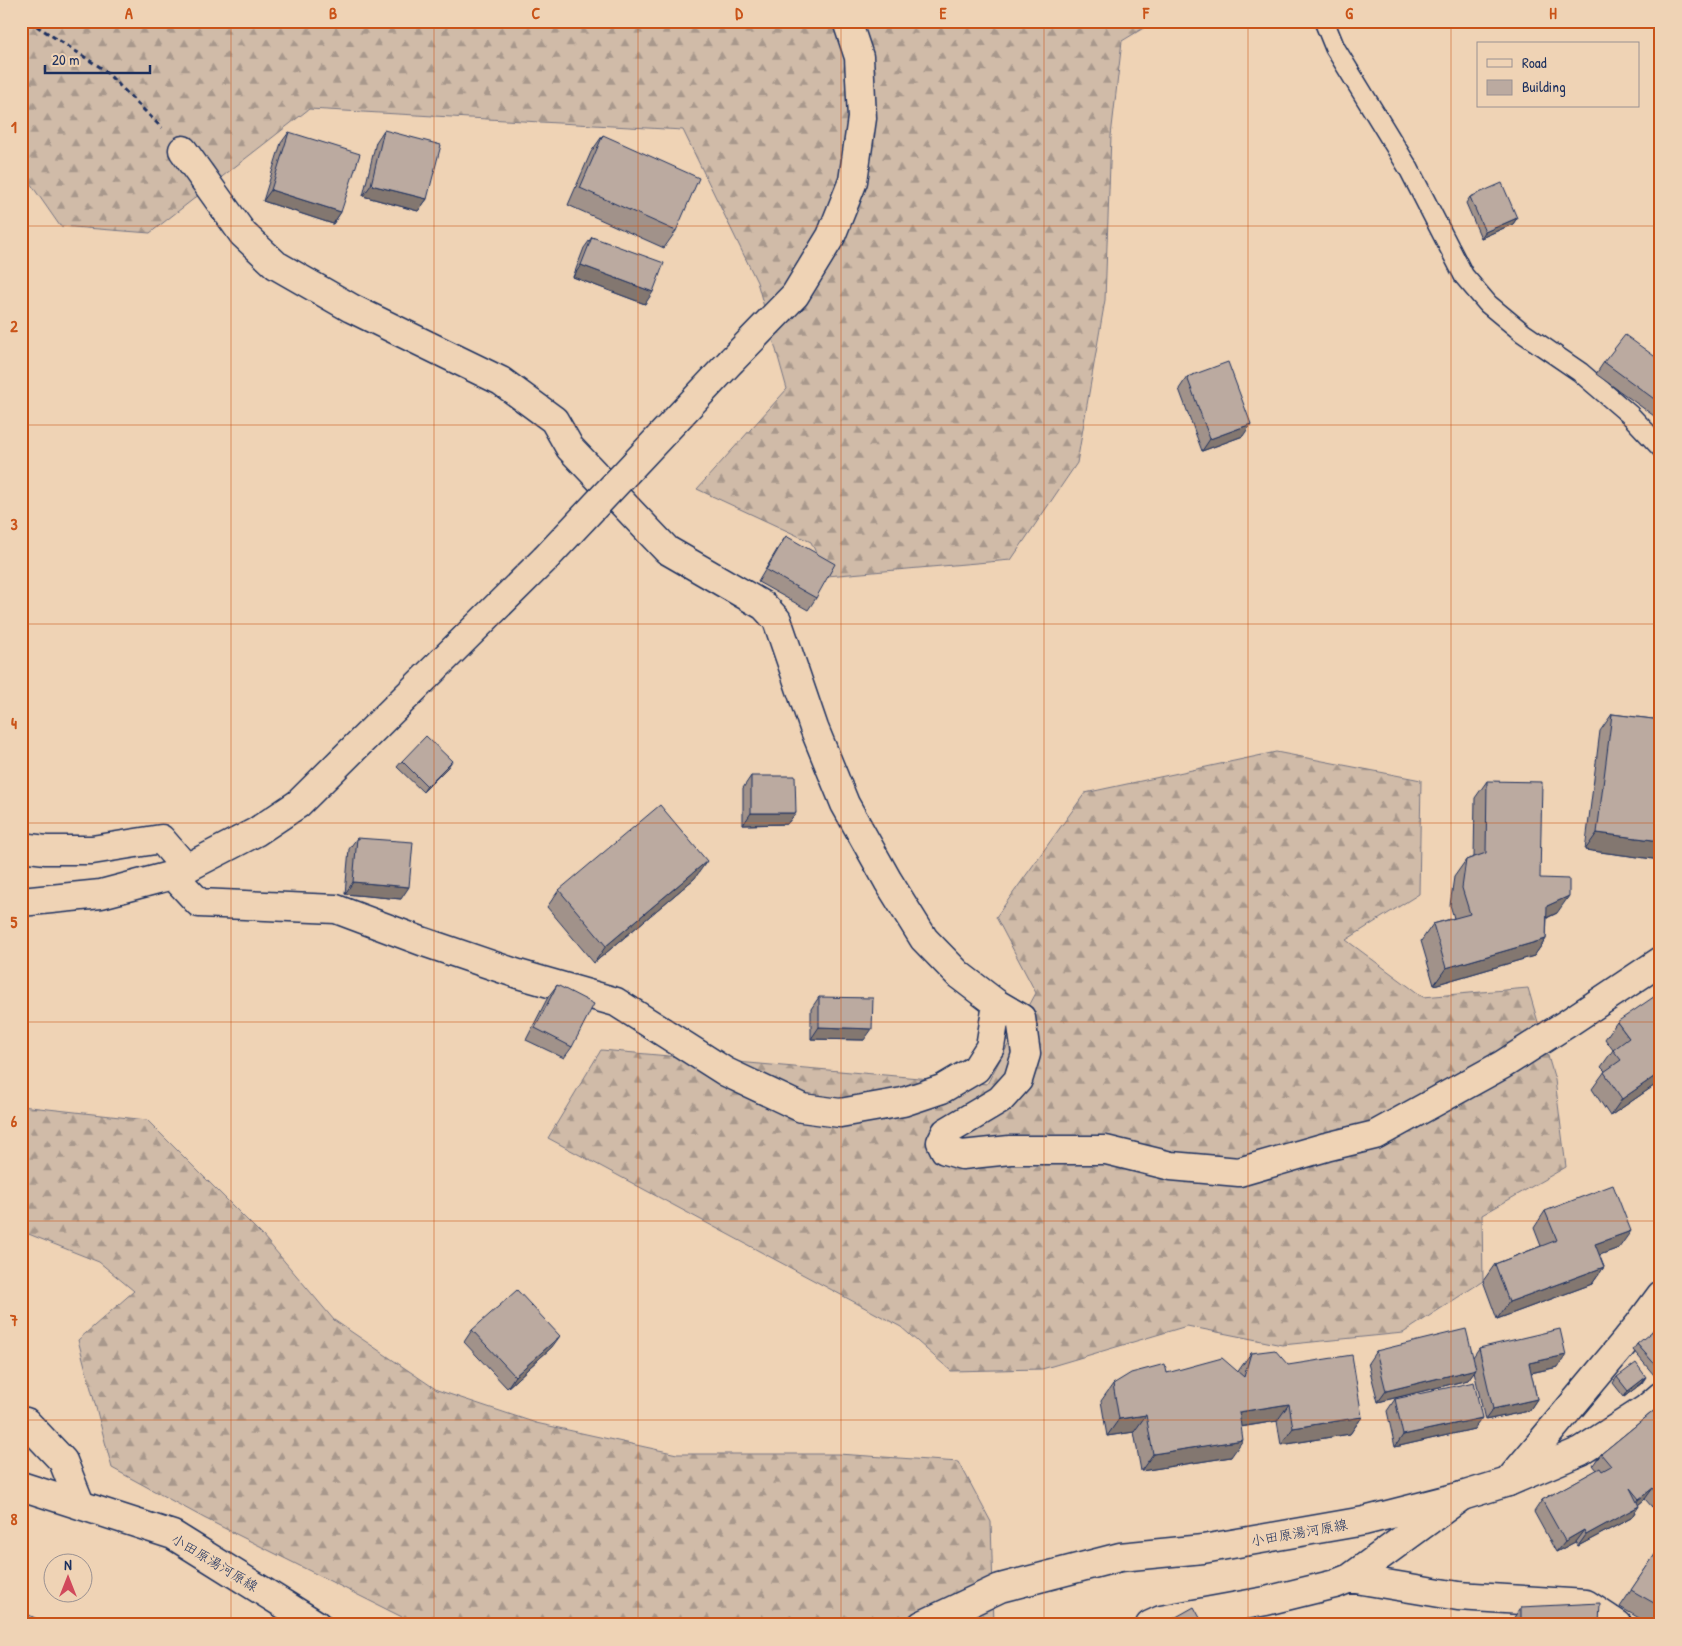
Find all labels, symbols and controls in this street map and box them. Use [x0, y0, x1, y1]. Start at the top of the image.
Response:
text: A [125, 2, 133, 24]
text: B [329, 2, 337, 24]
text: C [532, 2, 541, 24]
text: D [735, 2, 743, 24]
text: E [939, 2, 947, 24]
text: F [1142, 2, 1150, 24]
text: G [1345, 2, 1353, 24]
text: H [1549, 2, 1557, 24]
scale bar [45, 42, 150, 74]
legend [1477, 42, 1640, 108]
text: 20 m [52, 49, 79, 70]
text: Road [1522, 52, 1547, 73]
text: Building [1522, 76, 1566, 97]
text: 1 [11, 116, 17, 138]
text: 2 [10, 315, 18, 337]
text: 3 [10, 513, 18, 535]
text: 4 [11, 712, 17, 734]
text: 5 [11, 911, 18, 933]
text: 6 [11, 1110, 18, 1132]
text: 7 [9, 1309, 18, 1331]
text: 8 [11, 1508, 18, 1530]
street label: 小田原湯河原線 [1249, 1514, 1349, 1550]
street label: 小田原湯河原線 [168, 1529, 262, 1595]
north arrow [42, 1554, 92, 1604]
text: N [64, 1555, 72, 1574]

